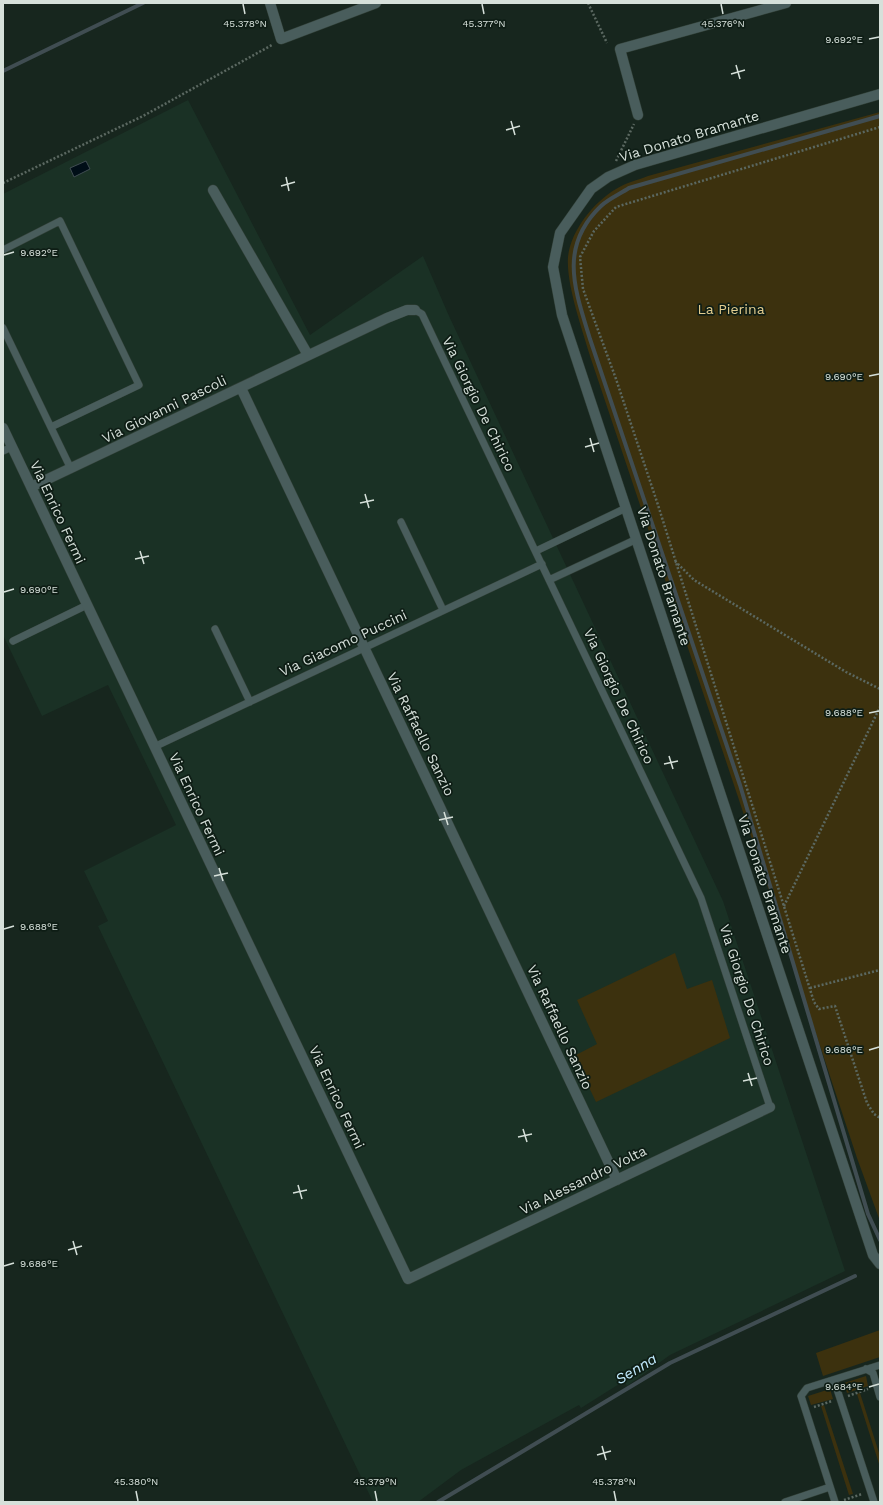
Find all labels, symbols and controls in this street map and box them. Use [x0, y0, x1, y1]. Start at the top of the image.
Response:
text: 45.378°N [223, 18, 267, 29]
text: 45.377°N [462, 18, 506, 29]
text: 45.376°N [701, 18, 745, 29]
text: 9.692°E [825, 34, 863, 45]
street label: Via Donato Bramante [617, 107, 761, 165]
text: 9.692°E [20, 247, 58, 258]
park label: La Pierina [697, 301, 765, 317]
street label: Via Giorgio De Chirico [439, 334, 519, 474]
text: 9.690°E [825, 371, 863, 382]
street label: Via Giovanni Pascoli [99, 372, 229, 446]
street label: Via Enrico Fermi [27, 458, 89, 566]
street label: Via Donato Bramante [634, 504, 694, 648]
text: 9.690°E [20, 584, 58, 595]
street label: Via Giacomo Puccini [277, 606, 409, 680]
street label: Via Giorgio De Chirico [581, 626, 657, 766]
street label: Via Raffaello Sanzio [384, 670, 458, 798]
text: 9.688°E [825, 707, 863, 718]
street label: Via Enrico Fermi [166, 750, 228, 858]
street label: Via Donato Bramante [735, 812, 795, 956]
text: 9.688°E [20, 921, 58, 932]
street label: Via Giorgio De Chirico [717, 922, 777, 1068]
street label: Via Raffaello Sanzio [524, 962, 596, 1092]
street label: Via Enrico Fermi [306, 1043, 368, 1151]
text: 9.686°E [825, 1044, 863, 1055]
street label: Via Alessandro Volta [517, 1142, 649, 1218]
text: 9.686°E [20, 1258, 58, 1269]
water label: Senna [612, 1350, 660, 1388]
text: 9.684°E [825, 1381, 863, 1392]
text: 45.380°N [114, 1476, 158, 1487]
text: 45.379°N [353, 1476, 397, 1487]
text: 45.378°N [592, 1476, 636, 1487]

